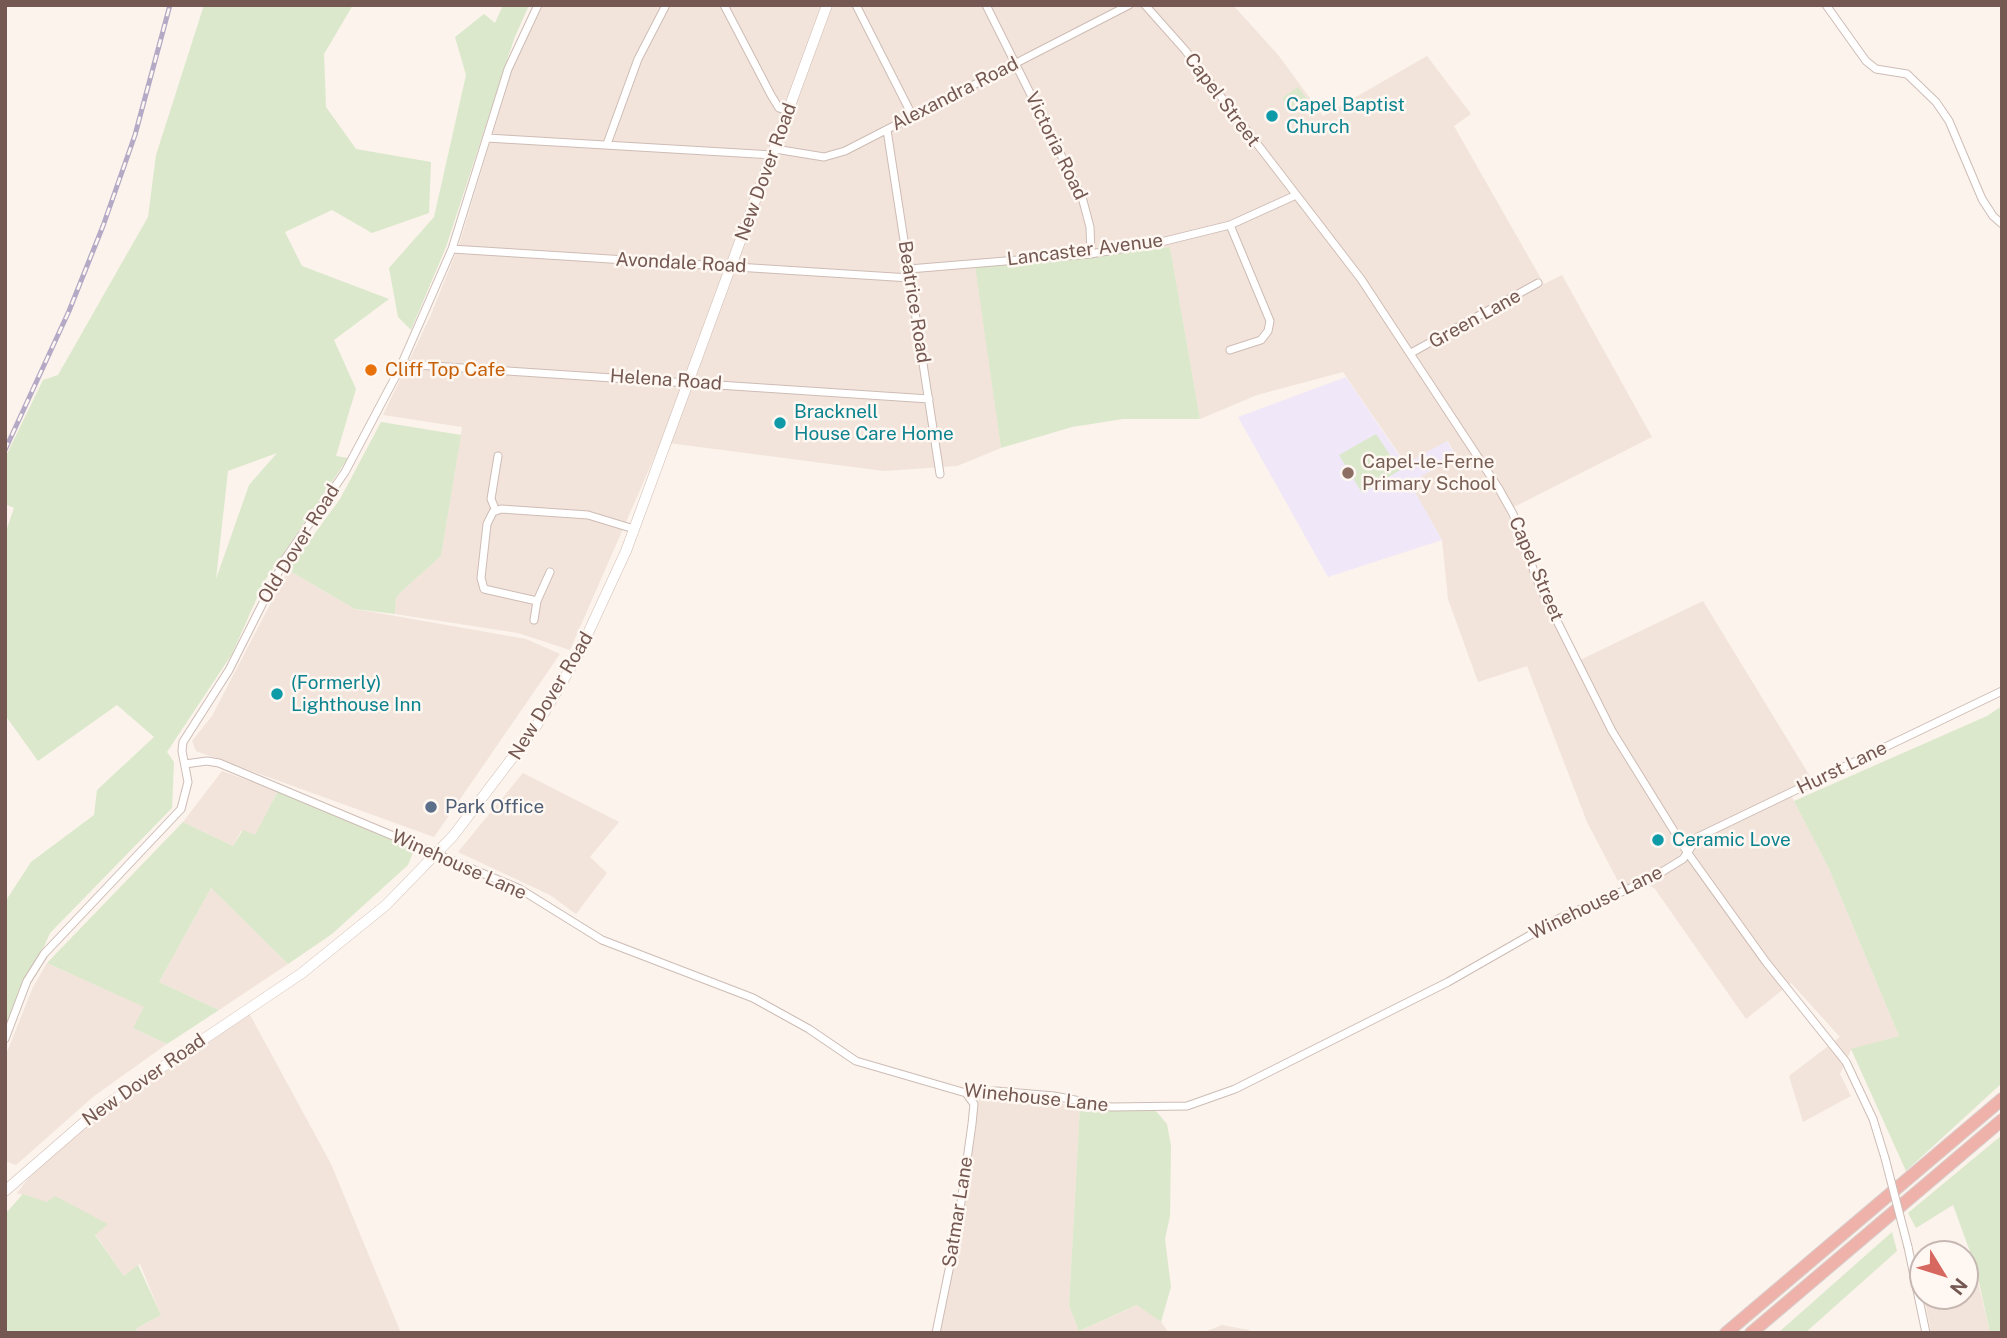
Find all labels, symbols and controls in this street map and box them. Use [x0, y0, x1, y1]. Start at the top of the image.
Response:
street label: Capel Street [1179, 49, 1265, 151]
street label: Alexandra Road [888, 52, 1022, 136]
street label: Victoria Road [1020, 88, 1092, 204]
place label: Capel Baptist Church [1286, 94, 1405, 138]
street label: New Dover Road [730, 100, 802, 244]
marker: Capel Baptist Church [1264, 108, 1280, 124]
street label: Lancaster Avenue [1006, 229, 1164, 271]
street label: Beatrice Road [893, 239, 935, 365]
street label: Avondale Road [615, 248, 747, 278]
street label: Green Lane [1425, 284, 1525, 354]
place label: Cliff Top Cafe [385, 359, 506, 381]
marker: Cliff Top Cafe [363, 362, 379, 378]
street label: Helena Road [609, 365, 723, 395]
place label: Bracknell House Care Home [794, 401, 954, 445]
marker: Bracknell House Care Home [772, 415, 788, 431]
place label: Capel-le-Ferne Primary School [1362, 451, 1497, 495]
marker: Capel-le-Ferne Primary School [1340, 465, 1356, 481]
street label: Old Dover Road [253, 480, 345, 608]
street label: Capel Street [1504, 513, 1568, 625]
street label: New Dover Road [504, 628, 598, 764]
place label: (Formerly) Lighthouse Inn [291, 672, 421, 716]
marker: (Formerly) Lighthouse Inn [269, 686, 285, 702]
street label: Hurst Lane [1793, 736, 1891, 800]
place label: Park Office [445, 796, 544, 818]
marker: Park Office [423, 799, 439, 815]
street label: Winehouse Lane [388, 825, 530, 905]
place label: Ceramic Love [1672, 829, 1791, 851]
marker: Ceramic Love [1650, 832, 1666, 848]
street label: Winehouse Lane [1526, 861, 1666, 945]
street label: New Dover Road [78, 1029, 210, 1131]
street label: Winehouse Lane [963, 1079, 1109, 1117]
street label: Satmar Lane [938, 1155, 978, 1269]
north arrow [1909, 1240, 1979, 1310]
text: N [1946, 1274, 1972, 1299]

